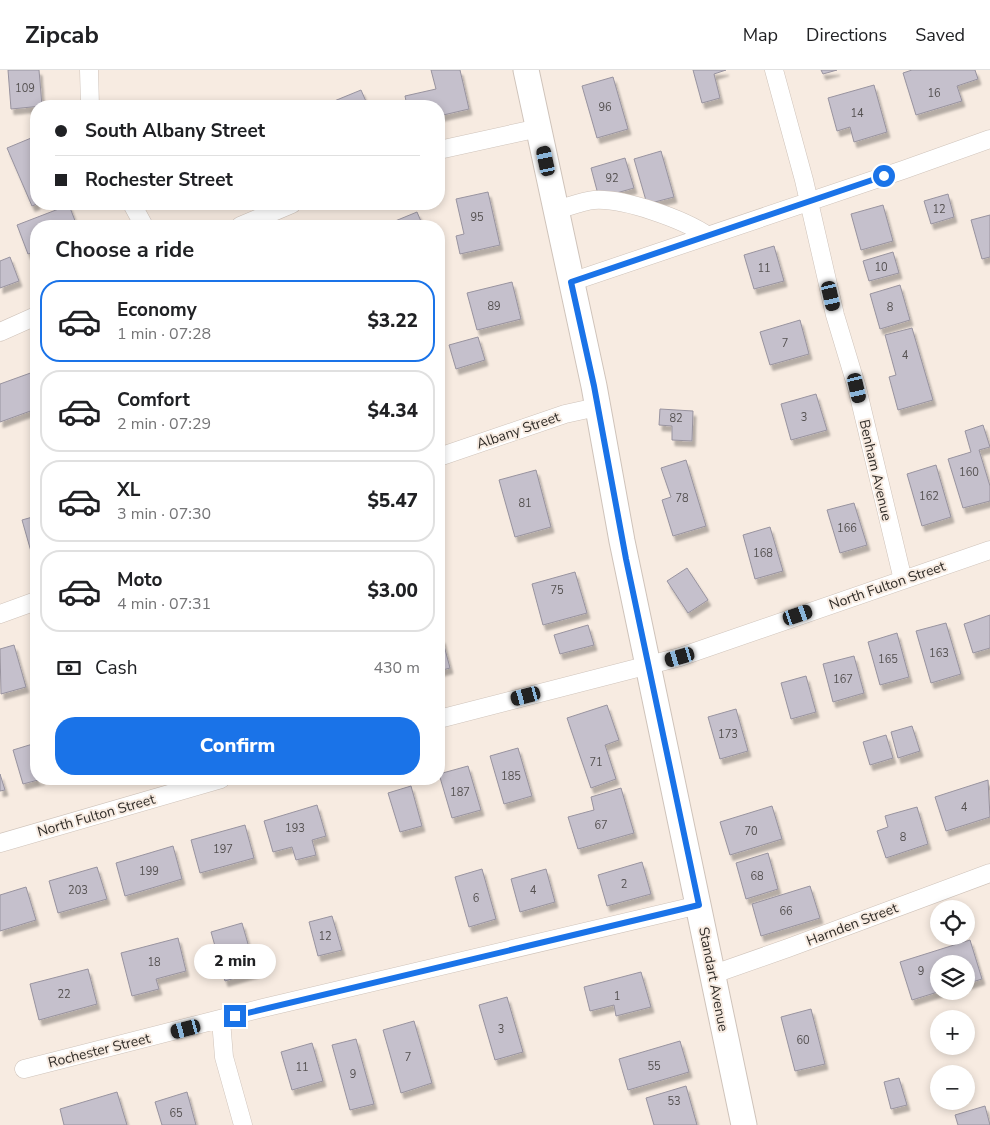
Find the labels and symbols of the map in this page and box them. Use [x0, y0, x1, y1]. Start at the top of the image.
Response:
house number: 109 [15, 81, 35, 96]
house number: 16 [927, 86, 941, 101]
house number: 96 [598, 100, 612, 115]
house number: 14 [850, 106, 864, 121]
car [535, 145, 556, 177]
route start [873, 165, 895, 187]
house number: 92 [605, 171, 619, 186]
house number: 12 [932, 202, 946, 217]
house number: 95 [470, 210, 484, 225]
house number: 10 [874, 260, 888, 275]
house number: 11 [757, 261, 771, 276]
car [820, 280, 841, 312]
house number: 89 [487, 299, 501, 314]
house number: 8 [887, 300, 894, 315]
house number: 7 [782, 336, 788, 351]
house number: 4 [902, 348, 909, 363]
car [846, 372, 867, 404]
street label: Albany Street [474, 407, 562, 454]
house number: 3 [801, 410, 807, 425]
house number: 82 [669, 411, 683, 426]
street label: Benham Avenue [855, 418, 896, 523]
house number: 160 [959, 465, 979, 480]
house number: 162 [919, 489, 939, 504]
house number: 78 [675, 491, 689, 506]
house number: 81 [518, 496, 532, 511]
house number: 166 [837, 521, 857, 536]
house number: 168 [753, 546, 773, 561]
street label: North Fulton Street [827, 557, 948, 614]
house number: 75 [550, 583, 564, 598]
car [781, 603, 814, 627]
car [663, 646, 696, 668]
house number: 163 [929, 646, 949, 661]
house number: 165 [878, 652, 898, 667]
house number: 167 [833, 672, 853, 687]
car [509, 685, 542, 707]
house number: 173 [718, 727, 738, 742]
house number: 71 [589, 755, 603, 770]
house number: 185 [501, 769, 521, 784]
house number: 187 [450, 785, 470, 800]
street label: North Fulton Street [35, 790, 157, 841]
house number: 4 [961, 800, 968, 815]
house number: 67 [594, 818, 608, 833]
house number: 193 [285, 821, 305, 836]
house number: 70 [744, 824, 758, 839]
house number: 8 [900, 830, 907, 845]
house number: 197 [213, 842, 233, 857]
house number: 199 [139, 864, 159, 879]
house number: 68 [750, 869, 764, 884]
house number: 2 [621, 877, 627, 892]
house number: 203 [68, 883, 88, 898]
house number: 4 [530, 883, 537, 898]
house number: 6 [473, 891, 480, 906]
street label: Harnden Street [804, 898, 901, 951]
house number: 66 [779, 904, 793, 919]
street label: Standart Avenue [694, 925, 733, 1033]
house number: 12 [318, 929, 332, 944]
callout: 2 min [194, 944, 276, 978]
house number: 18 [147, 955, 161, 970]
house number: 9 [918, 964, 924, 979]
house number: 22 [57, 987, 71, 1002]
house number: 1 [614, 989, 620, 1004]
route end [224, 1005, 246, 1027]
car [169, 1018, 202, 1040]
house number: 3 [498, 1022, 504, 1037]
street label: Rochester Street [46, 1029, 152, 1072]
house number: 60 [796, 1033, 810, 1048]
house number: 7 [405, 1050, 411, 1065]
house number: 55 [647, 1059, 661, 1074]
house number: 11 [295, 1060, 309, 1075]
house number: 9 [350, 1067, 356, 1082]
house number: 53 [667, 1094, 681, 1109]
house number: 65 [169, 1106, 183, 1121]

